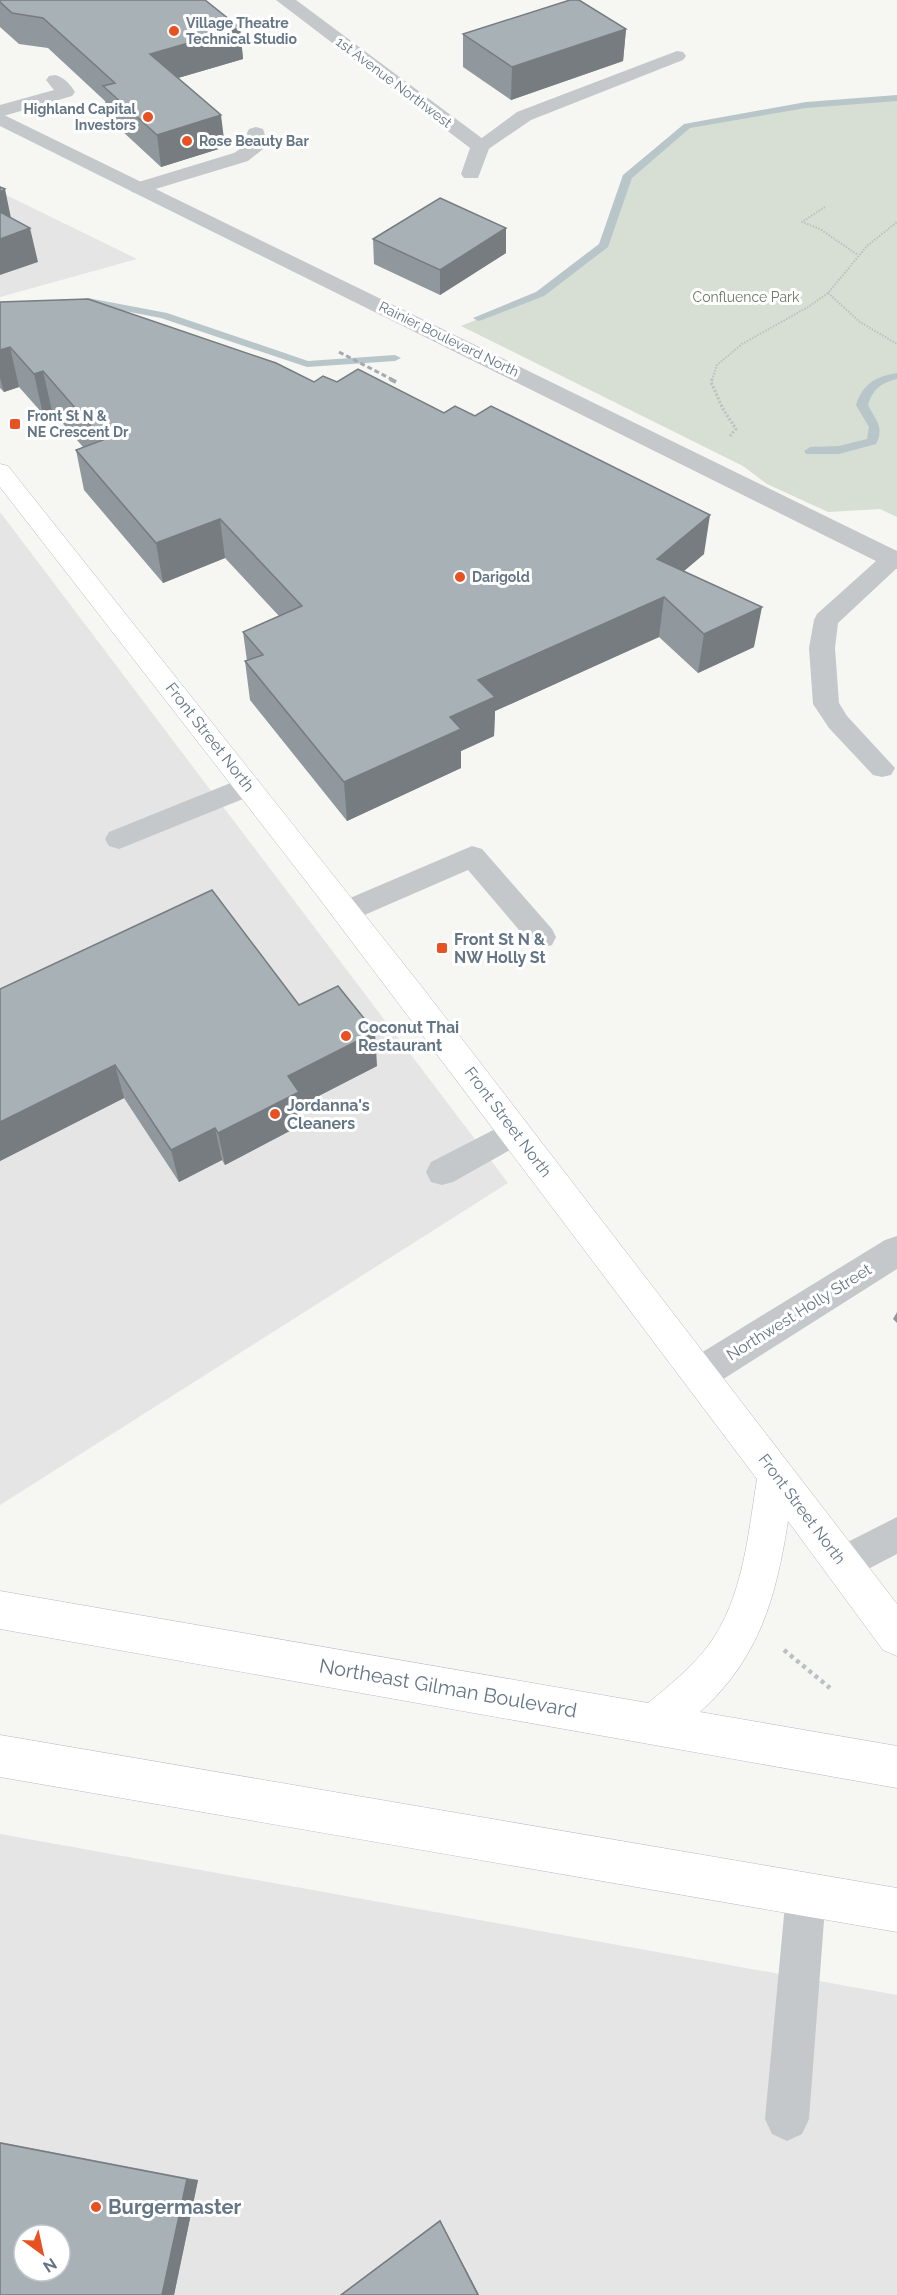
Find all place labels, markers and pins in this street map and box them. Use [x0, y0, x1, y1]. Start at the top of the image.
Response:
place label: Village Theatre Technical Studio [186, 15, 297, 47]
marker: Village Theatre Technical Studio [167, 24, 181, 38]
place label: Highland Capital Investors [23, 101, 137, 133]
marker: Highland Capital Investors [141, 110, 155, 124]
place label: Rose Beauty Bar [199, 133, 309, 149]
marker: Rose Beauty Bar [180, 134, 194, 148]
place label: Front St N & NE Crescent Dr [27, 408, 129, 440]
marker: Front St N & NE Crescent Dr [8, 417, 22, 431]
place label: Darigold [472, 569, 530, 585]
marker: Darigold [453, 570, 467, 584]
place label: Front St N & NW Holly St [454, 930, 546, 967]
marker: Front St N & NW Holly St [435, 941, 449, 955]
place label: Coconut Thai Restaurant [358, 1018, 459, 1055]
marker: Coconut Thai Restaurant [339, 1029, 353, 1043]
place label: Jordanna's Cleaners [287, 1096, 370, 1133]
marker: Jordanna's Cleaners [268, 1107, 282, 1121]
place label: Burgermaster [108, 2195, 241, 2219]
marker: Burgermaster [89, 2200, 103, 2214]

